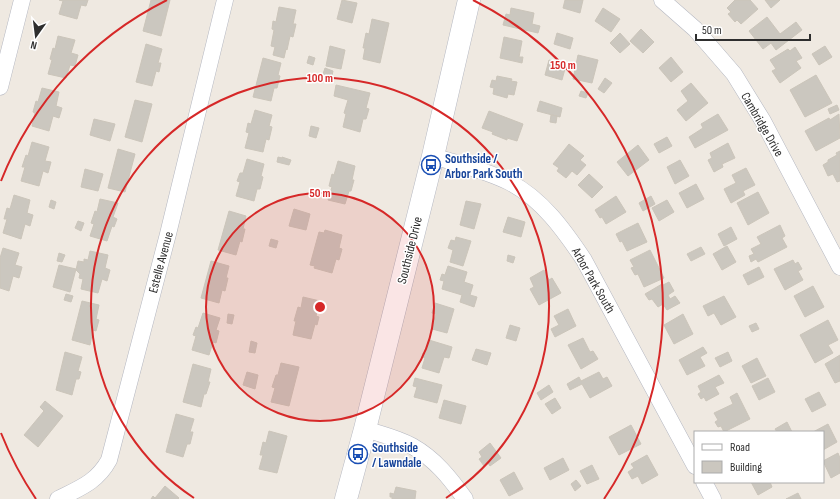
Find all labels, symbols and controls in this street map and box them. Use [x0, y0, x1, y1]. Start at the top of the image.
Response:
north arrow [16, 16, 56, 56]
scale bar [696, 16, 810, 42]
text: 50 m [702, 23, 722, 38]
text: N [29, 38, 38, 52]
text: 150 m [550, 58, 576, 73]
text: 100 m [307, 71, 333, 86]
street label: Cambridge Drive [737, 90, 787, 159]
place label: Southside / Arbor Park South [444, 151, 523, 182]
bus stop icon: Southside / Arbor Park South [420, 154, 442, 176]
text: 50 m [310, 186, 330, 201]
street label: Southside Drive [394, 215, 426, 285]
street label: Estelle Avenue [145, 230, 177, 295]
street label: Arbor Park South [567, 244, 618, 316]
centre of rings [313, 300, 327, 314]
legend [694, 431, 824, 483]
place label: Southside / Lawndale [372, 440, 422, 471]
text: Road [730, 440, 750, 455]
bus stop icon: Southside / Lawndale [347, 443, 369, 465]
text: Building [730, 460, 762, 475]

